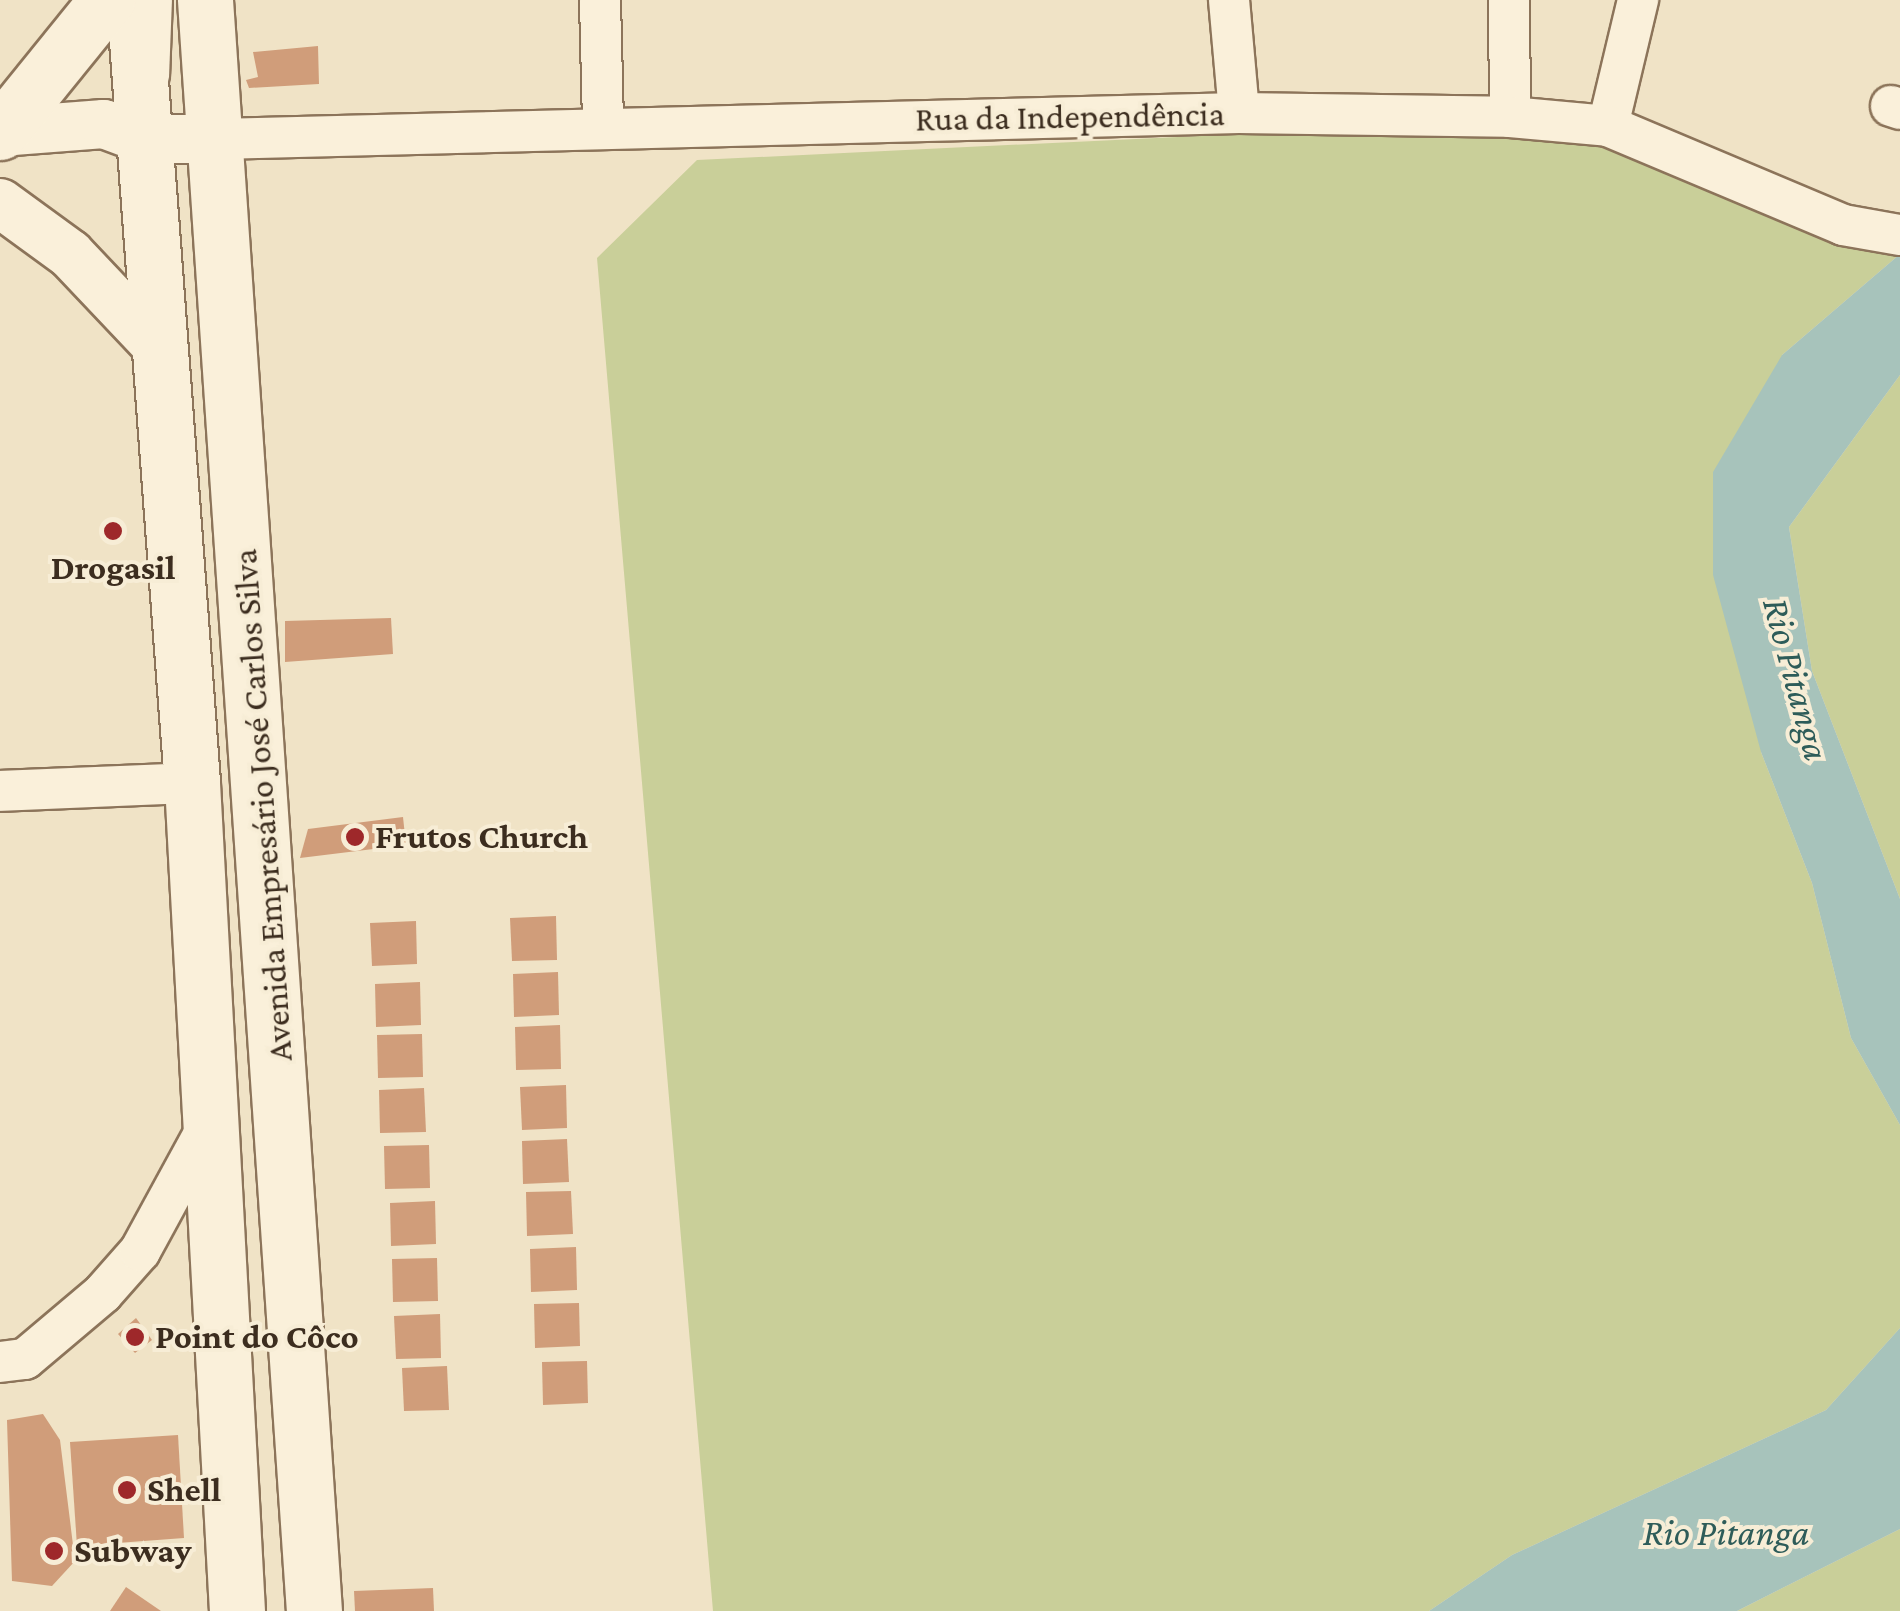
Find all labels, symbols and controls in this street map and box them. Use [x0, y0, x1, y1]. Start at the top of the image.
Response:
street label: Rua da Independência [915, 93, 1225, 141]
marker: Drogasil [102, 520, 124, 542]
place label: Drogasil [51, 547, 175, 589]
street label: Avenida Empresário José Carlos Silva [224, 547, 302, 1063]
water label: Rio Pitanga [1752, 593, 1840, 765]
place label: Frutos Church [375, 816, 588, 858]
marker: Frutos Church [344, 826, 366, 848]
place label: Point do Côco [155, 1316, 359, 1358]
marker: Point do Côco [124, 1326, 146, 1348]
place label: Shell [147, 1469, 221, 1511]
marker: Shell [116, 1479, 138, 1501]
water label: Rio Pitanga [1643, 1510, 1809, 1556]
place label: Subway [74, 1530, 191, 1572]
marker: Subway [43, 1540, 65, 1562]

